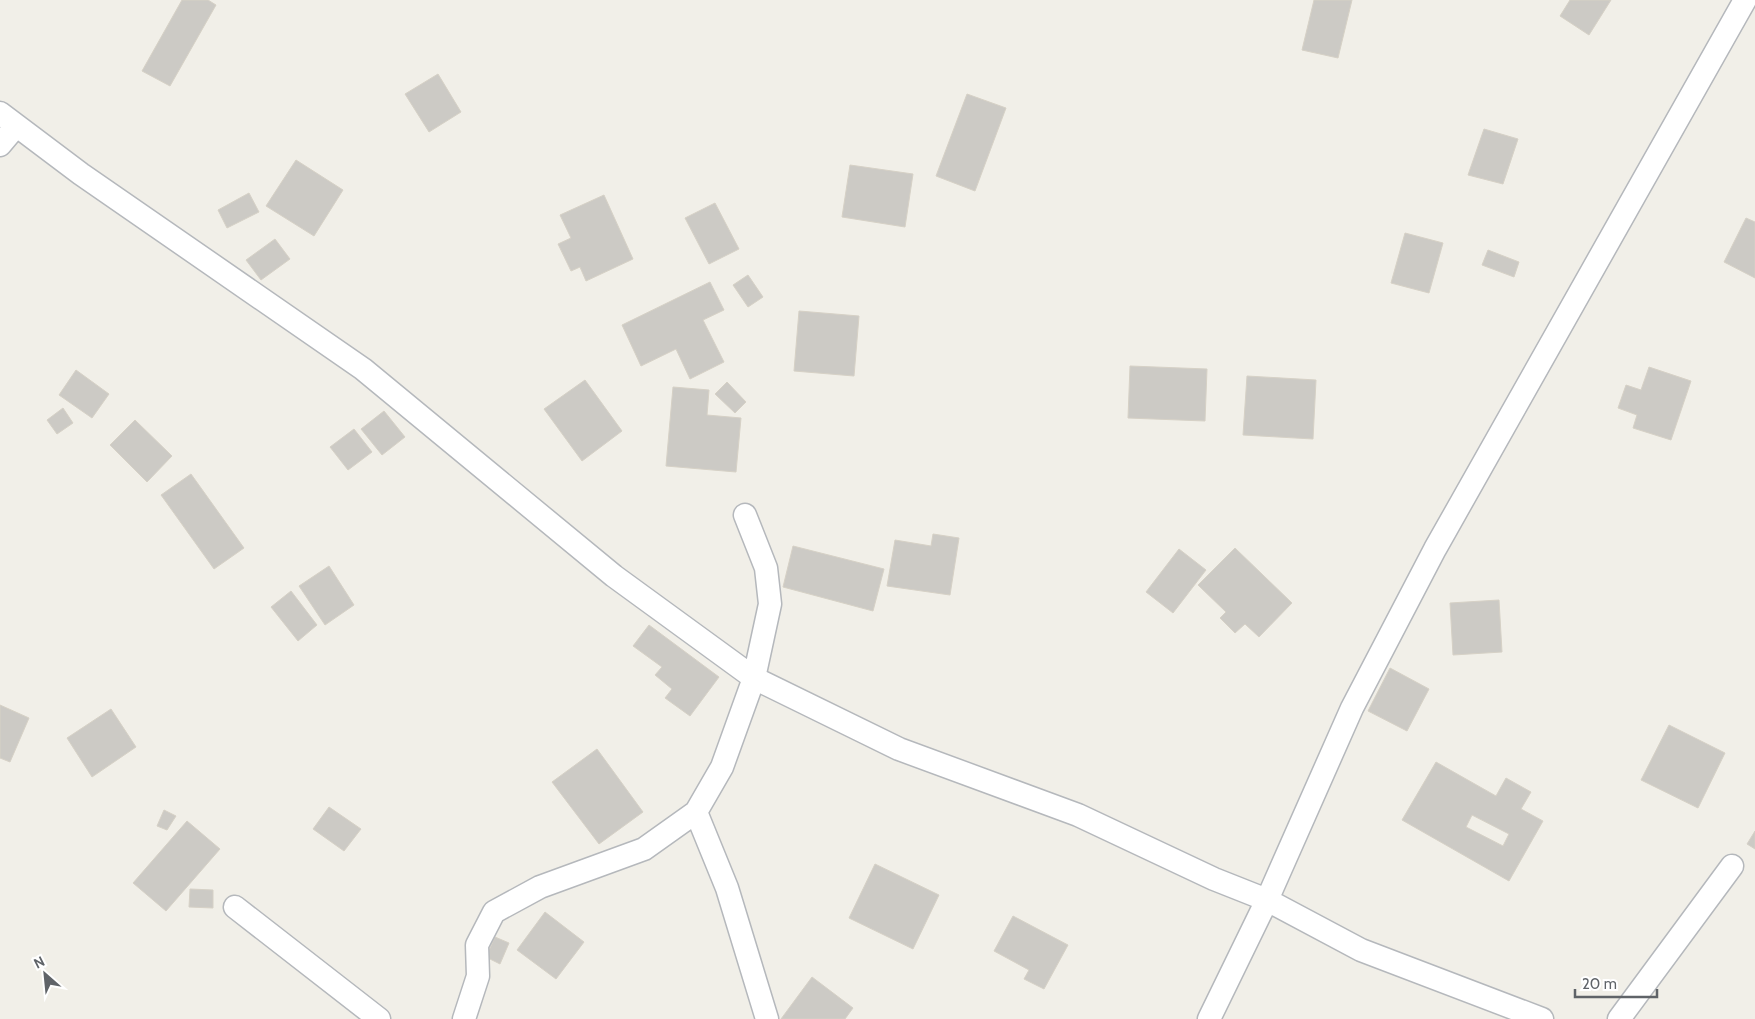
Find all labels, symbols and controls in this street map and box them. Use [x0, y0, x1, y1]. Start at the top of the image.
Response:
north arrow [20, 949, 70, 999]
text: N [31, 952, 48, 973]
scale bar [1575, 966, 1658, 998]
text: 20 m [1582, 975, 1617, 993]

